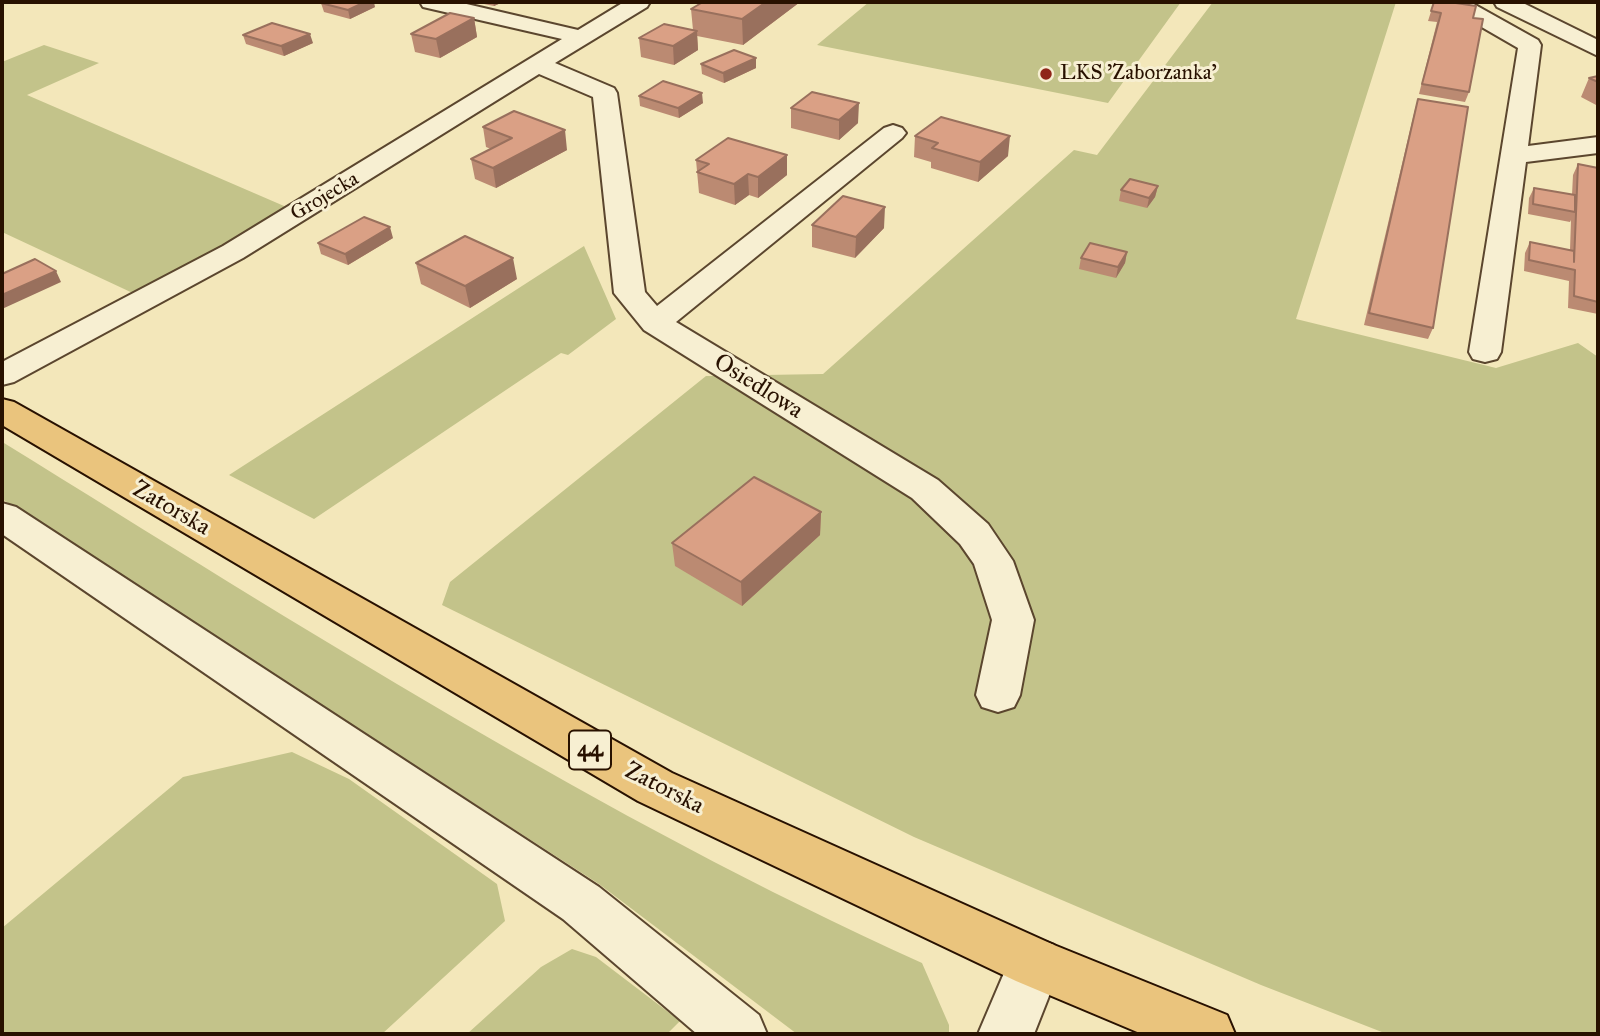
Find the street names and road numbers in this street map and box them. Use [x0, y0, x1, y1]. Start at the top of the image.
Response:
street label: Grojecka [286, 167, 364, 227]
street label: Osiedlowa [708, 348, 808, 426]
street label: Zatorska [127, 475, 215, 543]
road number: 44 [569, 730, 611, 770]
street label: Zatorska [620, 757, 708, 821]

